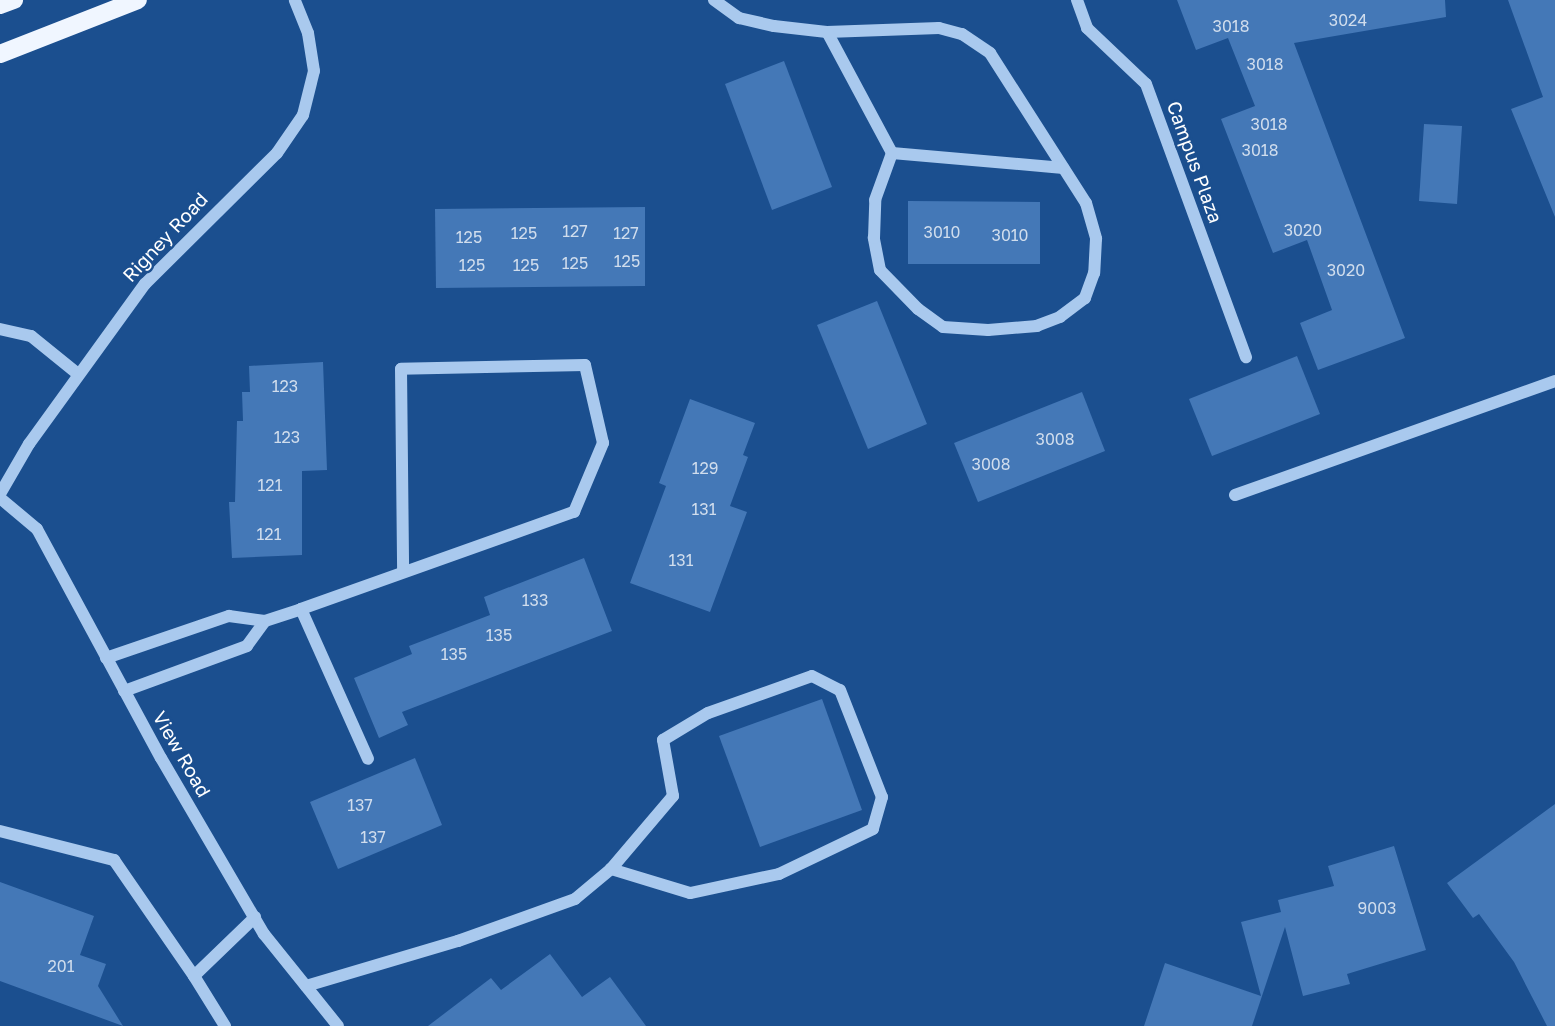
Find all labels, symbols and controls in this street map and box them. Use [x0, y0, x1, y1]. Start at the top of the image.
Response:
house number: 3024 [1329, 10, 1367, 30]
house number: 3018 [1213, 16, 1249, 36]
house number: 3018 [1247, 54, 1283, 74]
street label: Campus Plaza [1162, 98, 1228, 226]
house number: 3018 [1251, 114, 1287, 134]
house number: 3018 [1242, 140, 1278, 160]
street label: Rigney Road [118, 188, 212, 286]
house number: 3020 [1284, 220, 1322, 240]
house number: 127 [562, 221, 588, 241]
house number: 3010 [924, 222, 960, 242]
house number: 125 [511, 223, 537, 243]
house number: 127 [613, 223, 639, 243]
house number: 3010 [992, 225, 1028, 245]
house number: 125 [456, 227, 482, 247]
house number: 125 [614, 251, 640, 271]
house number: 125 [562, 253, 588, 273]
house number: 125 [459, 255, 485, 275]
house number: 125 [513, 255, 539, 275]
house number: 3020 [1327, 260, 1365, 280]
house number: 123 [272, 376, 298, 396]
house number: 123 [274, 427, 300, 447]
house number: 3008 [1036, 429, 1074, 449]
house number: 3008 [972, 454, 1010, 474]
house number: 129 [692, 458, 718, 478]
house number: 121 [258, 475, 282, 495]
house number: 131 [692, 499, 716, 519]
house number: 121 [257, 524, 281, 544]
house number: 131 [669, 550, 693, 570]
house number: 133 [522, 590, 548, 610]
house number: 135 [486, 625, 512, 645]
house number: 135 [441, 644, 467, 664]
street label: View Road [148, 707, 216, 801]
house number: 137 [347, 795, 373, 815]
house number: 137 [360, 827, 386, 847]
house number: 9003 [1358, 898, 1396, 918]
house number: 201 [48, 956, 74, 976]

